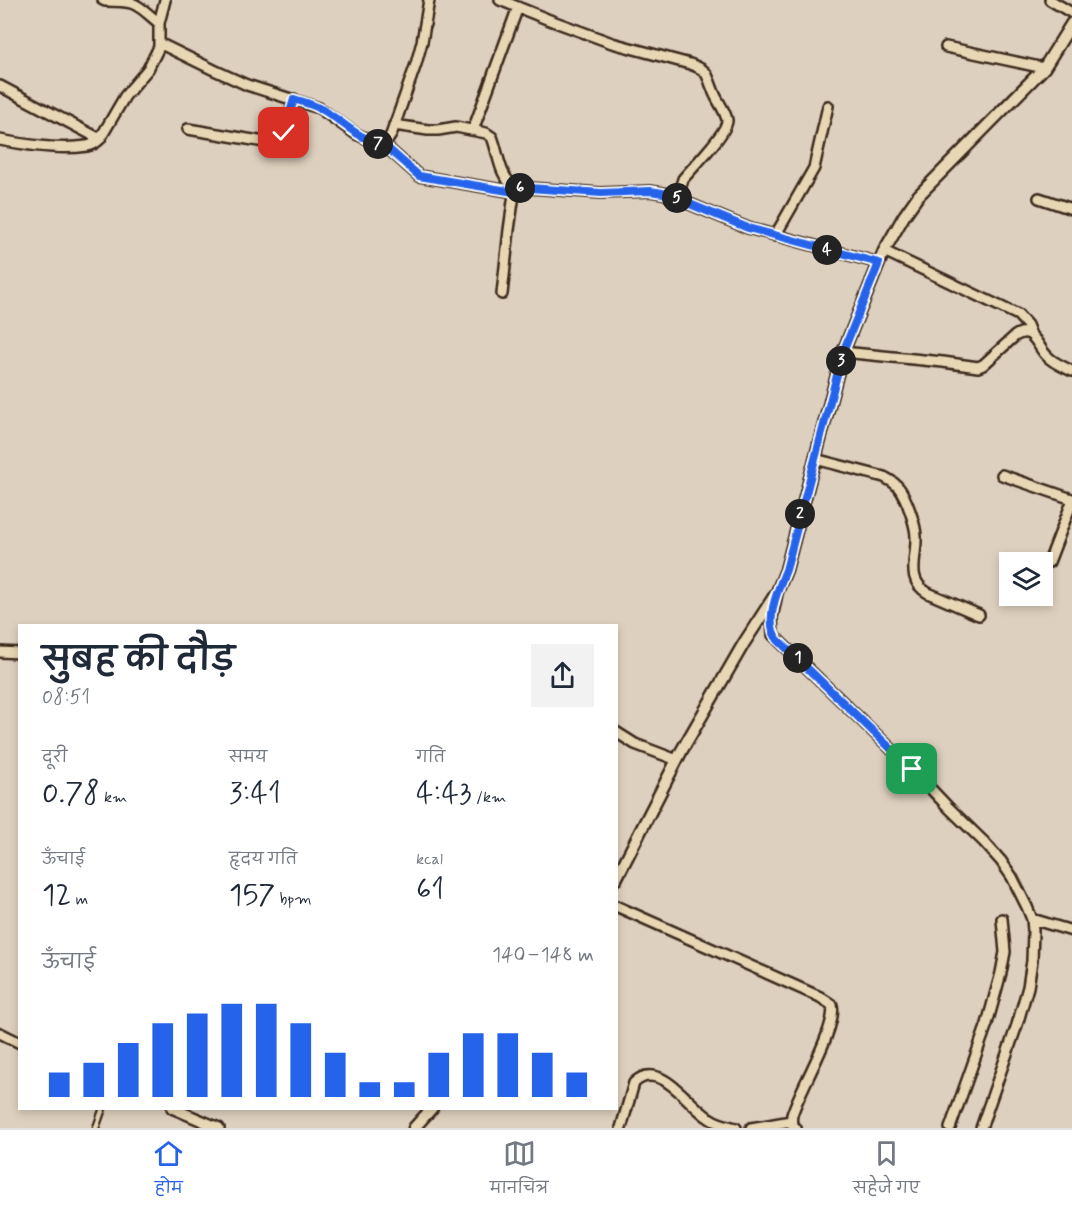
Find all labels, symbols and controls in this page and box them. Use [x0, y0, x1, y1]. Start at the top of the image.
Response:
pin [258, 107, 309, 158]
icon: check [267, 116, 300, 149]
pin: 7 [363, 129, 393, 159]
text: 7 [373, 133, 383, 154]
pin: 6 [505, 173, 535, 203]
text: 6 [516, 177, 524, 198]
pin: 5 [662, 183, 692, 213]
text: 5 [672, 187, 682, 208]
pin: 4 [812, 235, 842, 265]
text: 4 [822, 239, 832, 260]
pin: 3 [826, 346, 856, 376]
text: 3 [837, 350, 845, 371]
pin: 2 [785, 499, 815, 529]
text: 2 [796, 503, 804, 524]
map controls [999, 552, 1053, 606]
button: layers [999, 552, 1053, 606]
text: सुबह की दौड़ [42, 639, 235, 683]
pin: 1 [783, 643, 813, 673]
button: share [531, 644, 594, 707]
text: 1 [794, 647, 802, 668]
text: 08:51 [42, 684, 90, 711]
pin [886, 743, 937, 794]
text: दूरी [42, 747, 67, 768]
text: समय [229, 747, 267, 768]
text: गति [416, 747, 445, 768]
icon: arrive [895, 752, 928, 785]
text: 0.78 [42, 774, 100, 813]
text: 3:41 [229, 774, 281, 813]
text: 4:43 [416, 774, 472, 813]
text: km [100, 787, 127, 808]
text: /km [472, 787, 506, 808]
text: ऊँचाई [42, 849, 85, 870]
text: हृदय गति [229, 849, 297, 870]
text: kcal [416, 849, 443, 870]
text: 61 [416, 870, 444, 909]
text: 12 [42, 876, 71, 915]
text: 157 [229, 876, 275, 915]
text: m [71, 889, 88, 910]
text: bpm [275, 889, 312, 910]
text: 140–148 m [492, 942, 594, 969]
text: ऊँचाई [42, 949, 96, 976]
tab: होम [152, 1137, 185, 1205]
tab: मानचित्र [490, 1137, 549, 1205]
tab: सहेजे गए [853, 1137, 920, 1205]

